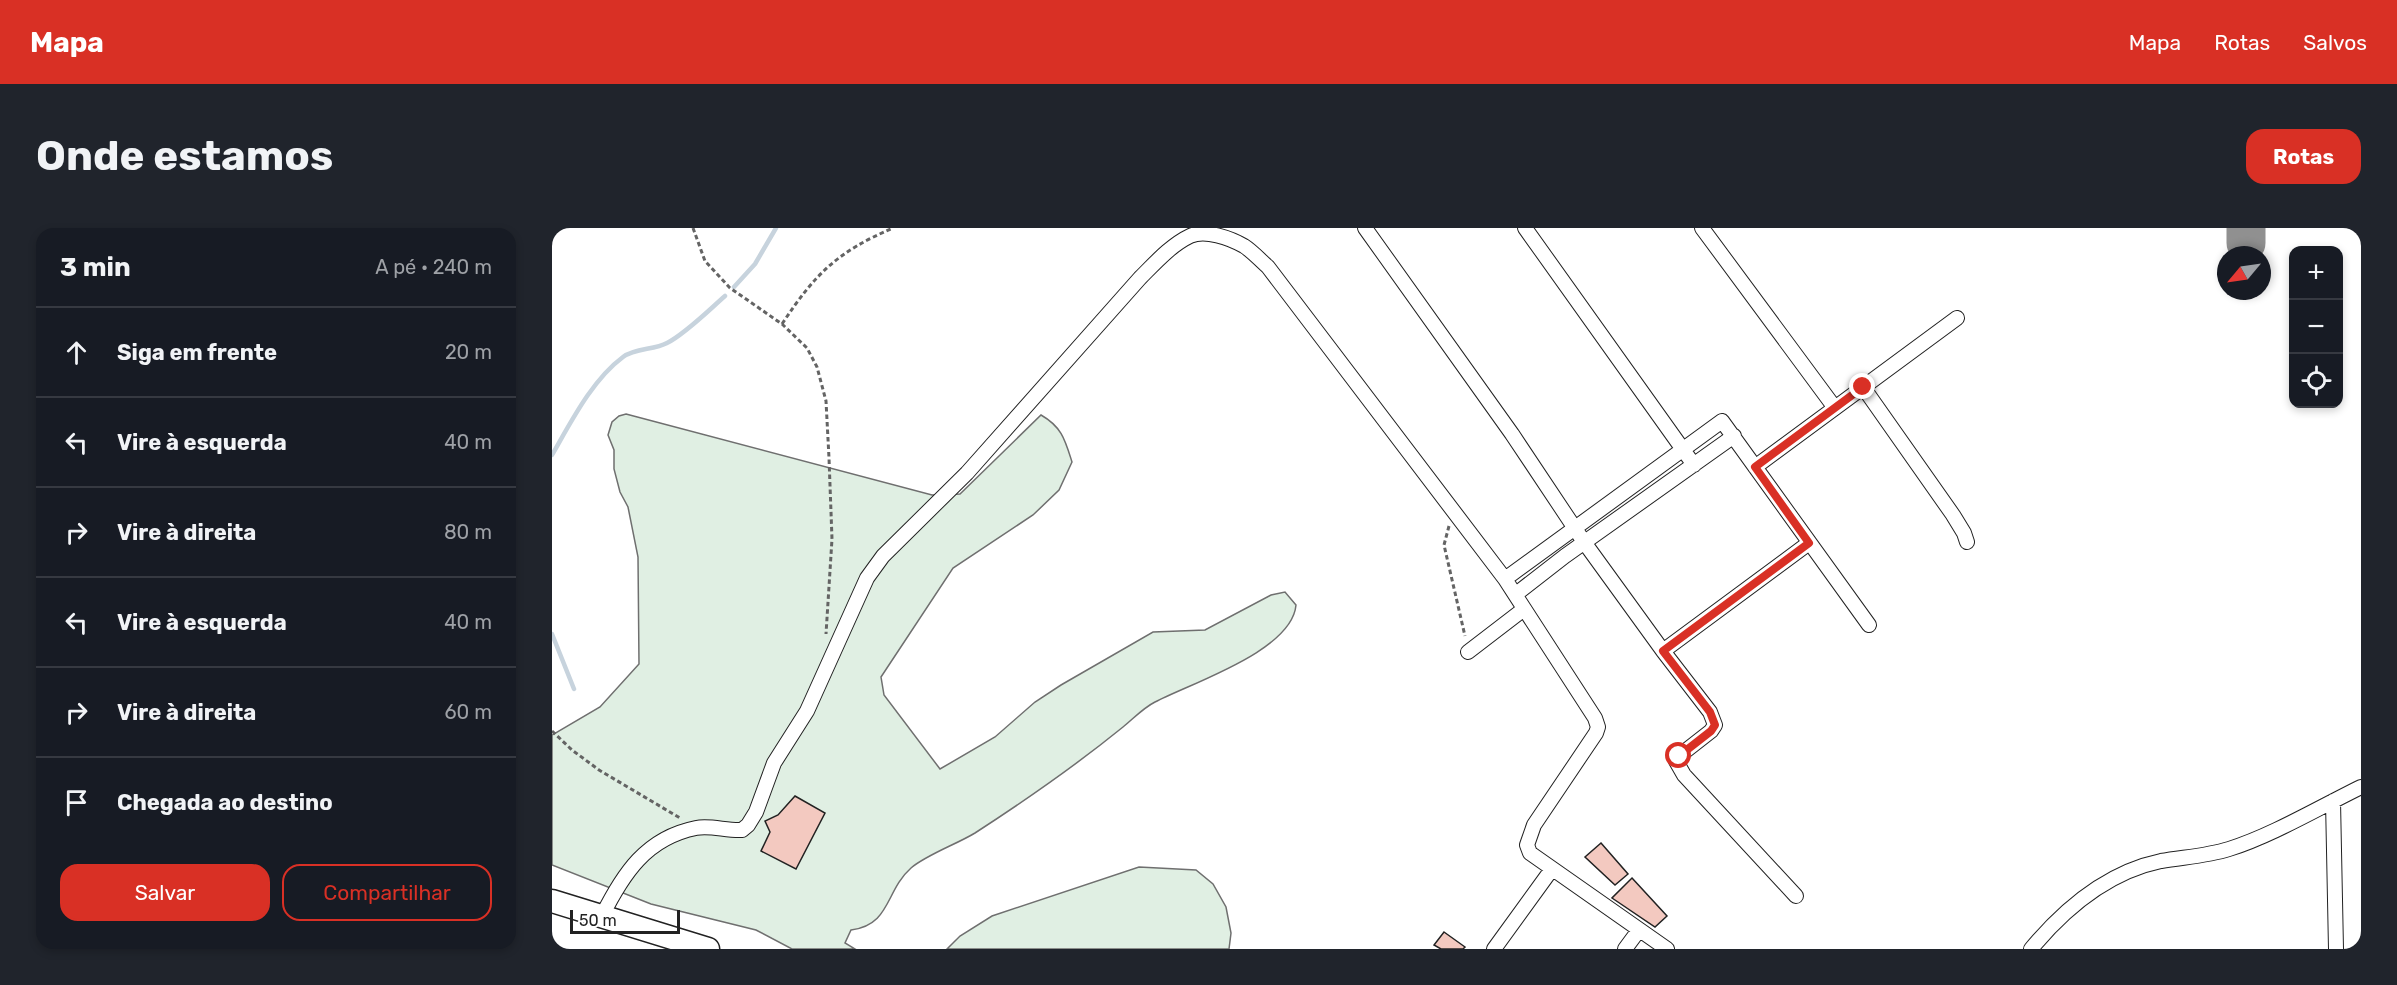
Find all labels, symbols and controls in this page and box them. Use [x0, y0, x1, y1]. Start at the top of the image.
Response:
text: Mapa [30, 26, 104, 59]
text: Mapa [2129, 30, 2181, 55]
text: Rotas [2214, 30, 2270, 55]
text: Salvos [2303, 30, 2367, 55]
button: Rotas [2246, 129, 2361, 184]
text: Onde estamos [36, 131, 333, 181]
north arrow [2217, 246, 2271, 300]
map controls [2289, 246, 2343, 408]
button: + [2289, 246, 2343, 300]
text: 3 min [60, 252, 131, 283]
text: A pé · 240 m [375, 255, 492, 279]
button: − [2289, 300, 2343, 354]
icon: ahead [60, 336, 93, 369]
text: Siga em frente [117, 339, 277, 366]
text: 20 m [445, 340, 492, 364]
button: locate [2289, 354, 2343, 408]
route end [1849, 373, 1875, 399]
icon: left [60, 426, 93, 459]
text: Vire à esquerda [117, 429, 287, 456]
text: 40 m [444, 430, 492, 454]
icon: right [60, 516, 93, 549]
text: Vire à direita [117, 519, 256, 546]
text: 80 m [444, 520, 492, 544]
icon: left [60, 606, 93, 639]
text: Vire à esquerda [117, 609, 287, 636]
text: 40 m [444, 610, 492, 634]
icon: right [60, 696, 93, 729]
text: Vire à direita [117, 699, 256, 726]
text: 60 m [445, 700, 492, 724]
route start [1665, 742, 1691, 768]
icon: arrive [60, 786, 93, 819]
text: Chegada ao destino [117, 789, 333, 816]
button: Salvar [60, 864, 270, 921]
button: Compartilhar [282, 864, 492, 921]
scale bar [570, 907, 680, 934]
text: 50 m [579, 911, 617, 930]

